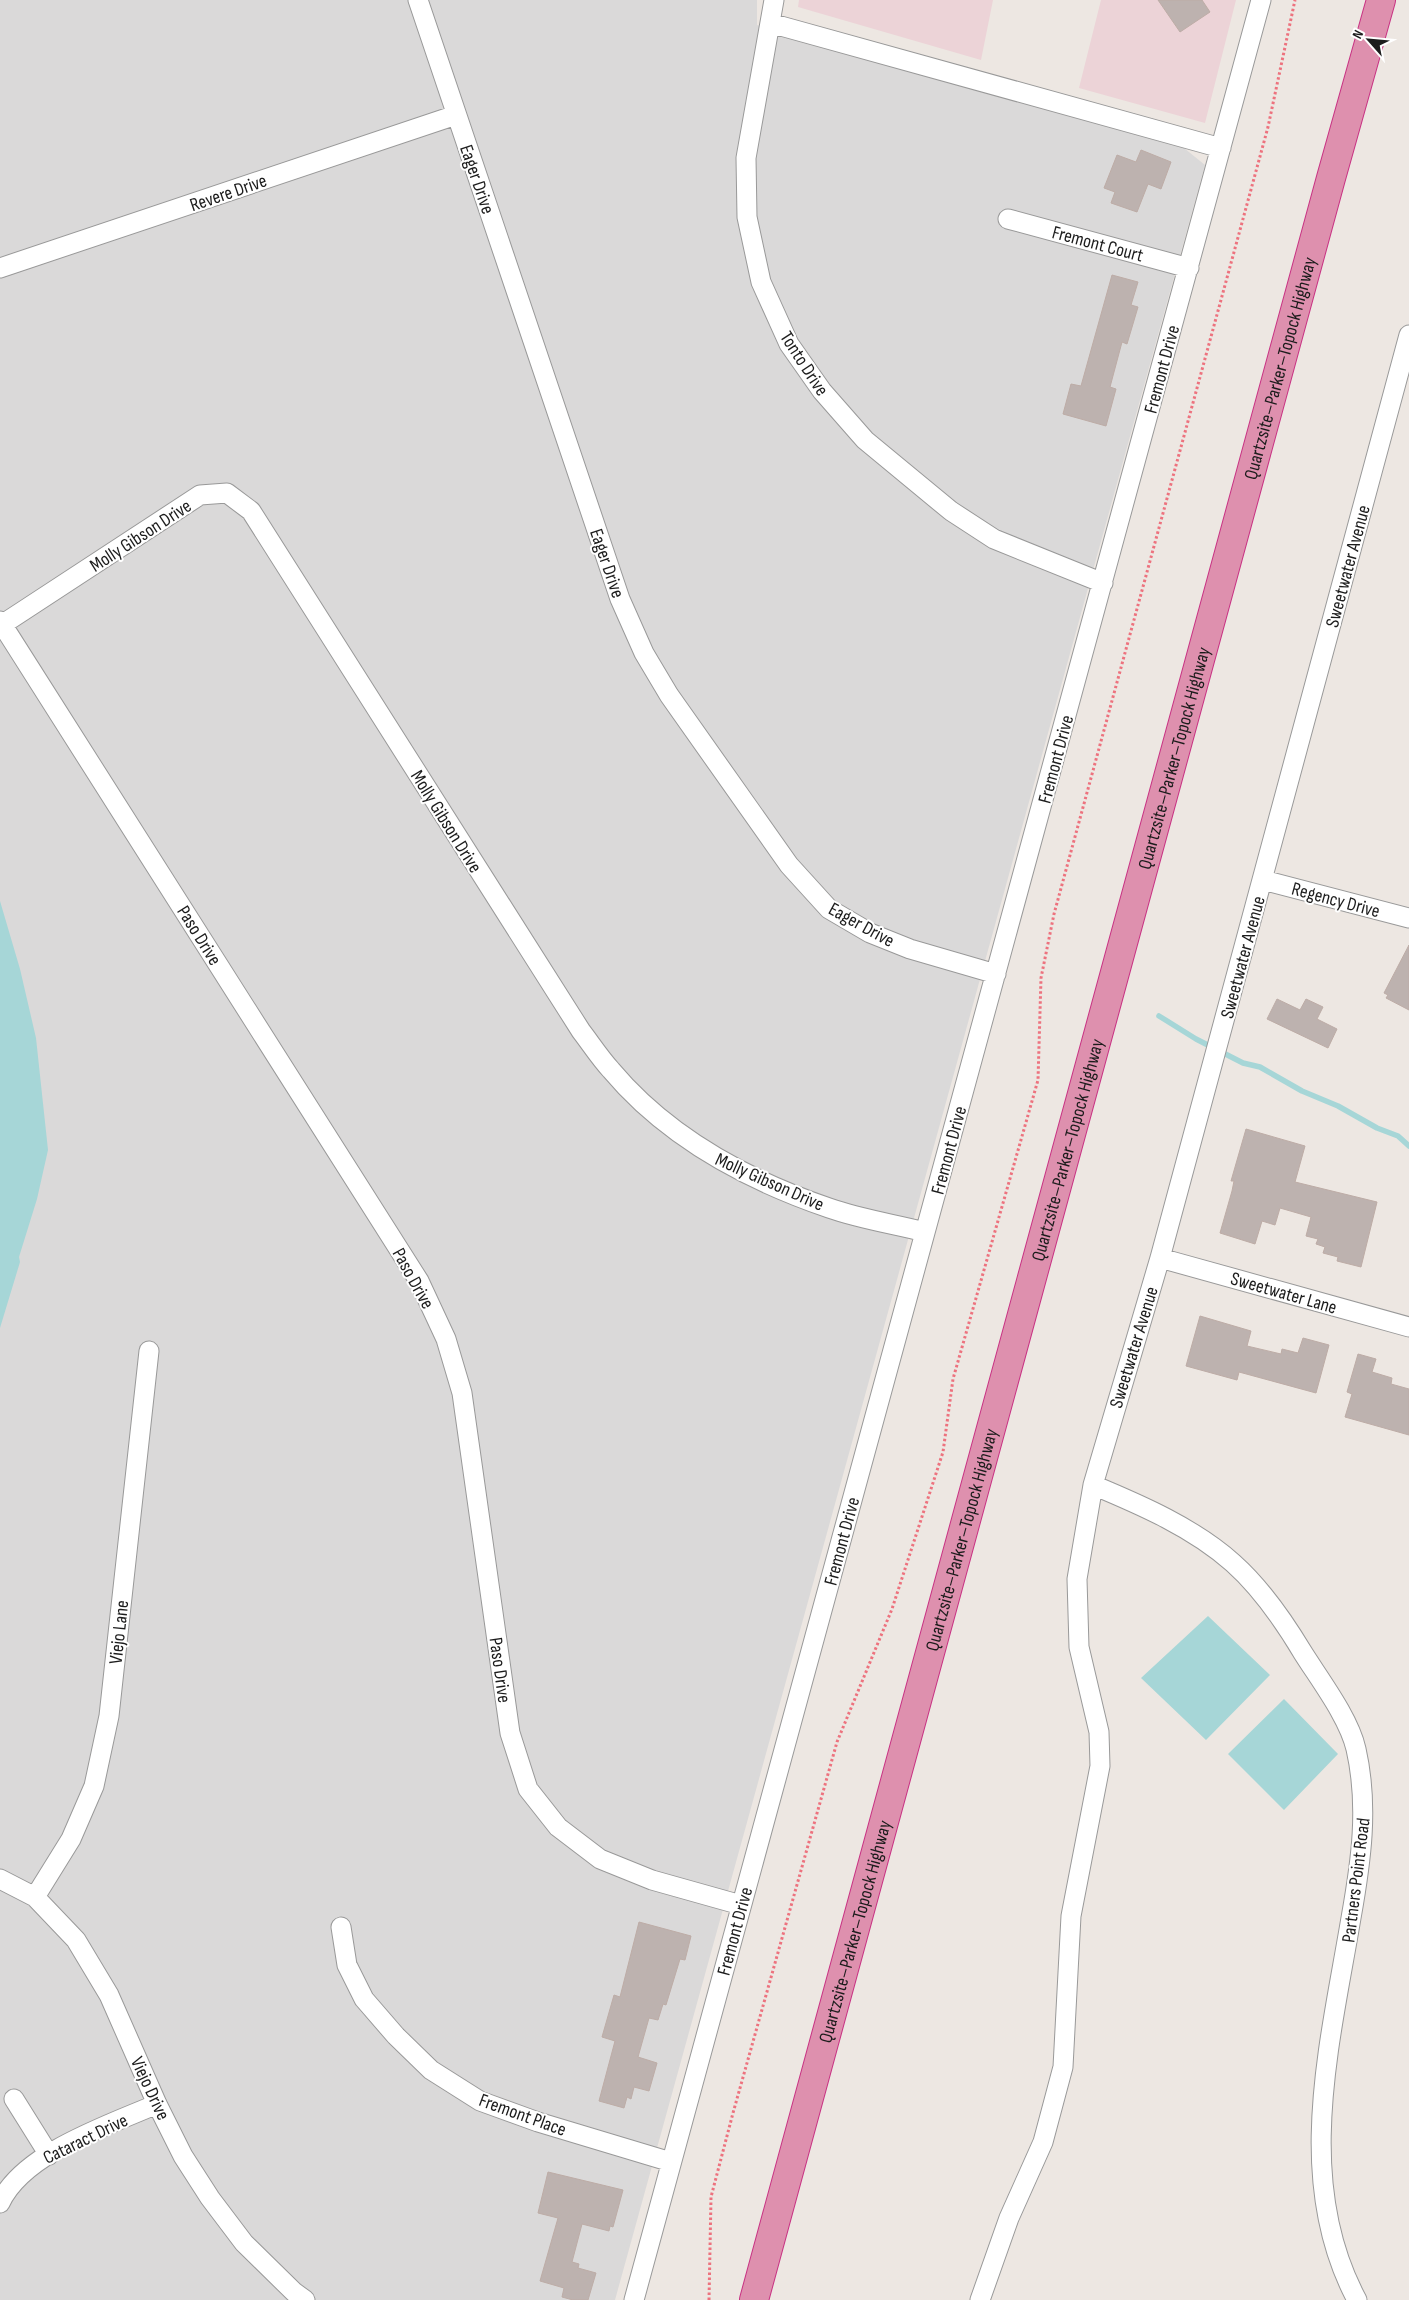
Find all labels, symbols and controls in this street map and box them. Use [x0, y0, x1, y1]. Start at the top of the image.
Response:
north arrow [1344, 15, 1394, 65]
text: N [1349, 27, 1367, 42]
street label: Eager Drive [454, 142, 499, 217]
street label: Revere Drive [187, 170, 270, 217]
street label: Fremont Court [1049, 221, 1146, 268]
street label: Quartzsite–Parker–Topock Highway [1240, 254, 1322, 482]
street label: Fremont Drive [1140, 323, 1185, 416]
street label: Tonto Drive [774, 327, 833, 400]
street label: Molly Gibson Drive [86, 495, 196, 578]
street label: Sweetwater Avenue [1321, 503, 1376, 630]
street label: Eager Drive [584, 526, 629, 601]
street label: Quartzsite–Parker–Topock Highway [1134, 644, 1216, 872]
street label: Fremont Drive [1034, 713, 1079, 806]
street label: Molly Gibson Drive [405, 766, 486, 877]
street label: Regency Drive [1289, 878, 1382, 923]
street label: Sweetwater Avenue [1216, 894, 1271, 1021]
street label: Eager Drive [824, 898, 898, 953]
street label: Paso Drive [171, 902, 226, 970]
street label: Quartzsite–Parker–Topock Highway [1027, 1036, 1110, 1264]
street label: Fremont Drive [927, 1104, 972, 1197]
street label: Molly Gibson Drive [711, 1148, 827, 1217]
street label: Paso Drive [387, 1244, 439, 1313]
street label: Sweetwater Lane [1228, 1267, 1339, 1320]
street label: Sweetwater Avenue [1105, 1284, 1164, 1411]
street label: Quartzsite–Parker–Topock Highway [921, 1426, 1004, 1654]
street label: Fremont Drive [820, 1495, 865, 1588]
street label: Viejo Lane [105, 1599, 134, 1665]
street label: Paso Drive [484, 1636, 515, 1704]
street label: Partners Point Road [1337, 1816, 1376, 1944]
street label: Quartzsite–Parker–Topock Highway [814, 1817, 897, 2046]
street label: Fremont Drive [713, 1885, 758, 1978]
street label: Viejo Drive [125, 2053, 174, 2124]
street label: Fremont Place [476, 2089, 569, 2142]
street label: Cataract Drive [40, 2109, 132, 2170]

